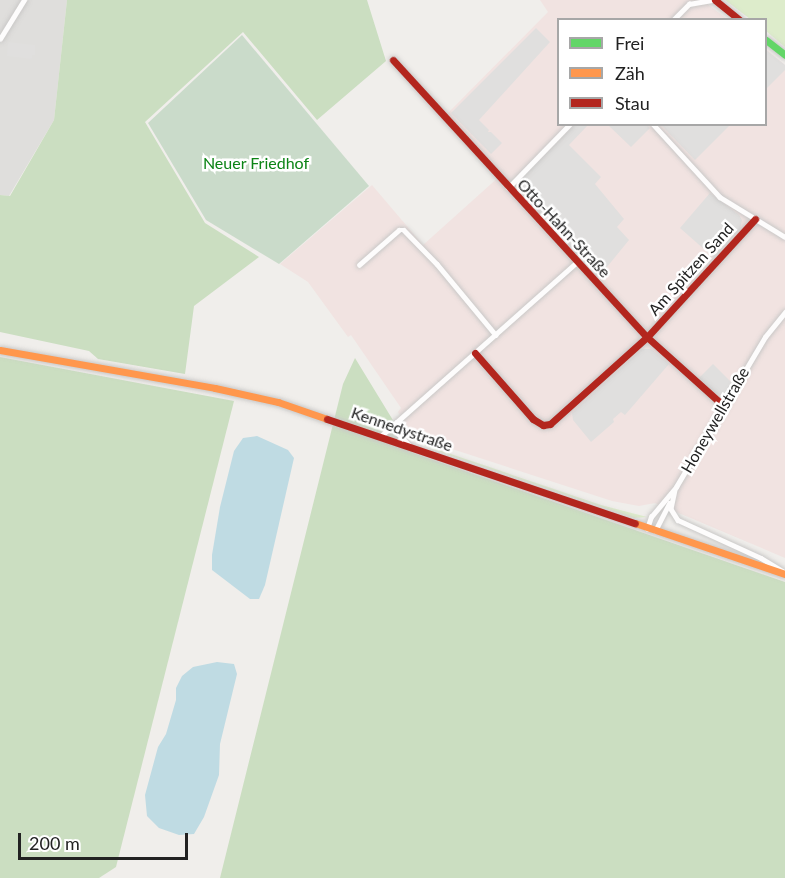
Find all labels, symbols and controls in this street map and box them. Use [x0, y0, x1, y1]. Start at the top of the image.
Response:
legend [557, 18, 767, 126]
text: Frei [615, 32, 644, 54]
text: Zäh [615, 62, 645, 84]
text: Stau [615, 92, 650, 114]
park label: Neuer Friedhof [203, 153, 309, 173]
street label: Otto-Hahn-Straße [513, 175, 615, 281]
street label: Am Spitzen Sand [644, 219, 738, 319]
street label: Honeywellstraße [677, 364, 753, 476]
street label: Kennedystraße [349, 403, 455, 455]
scale bar [21, 821, 190, 859]
text: 200 m [29, 832, 80, 854]

